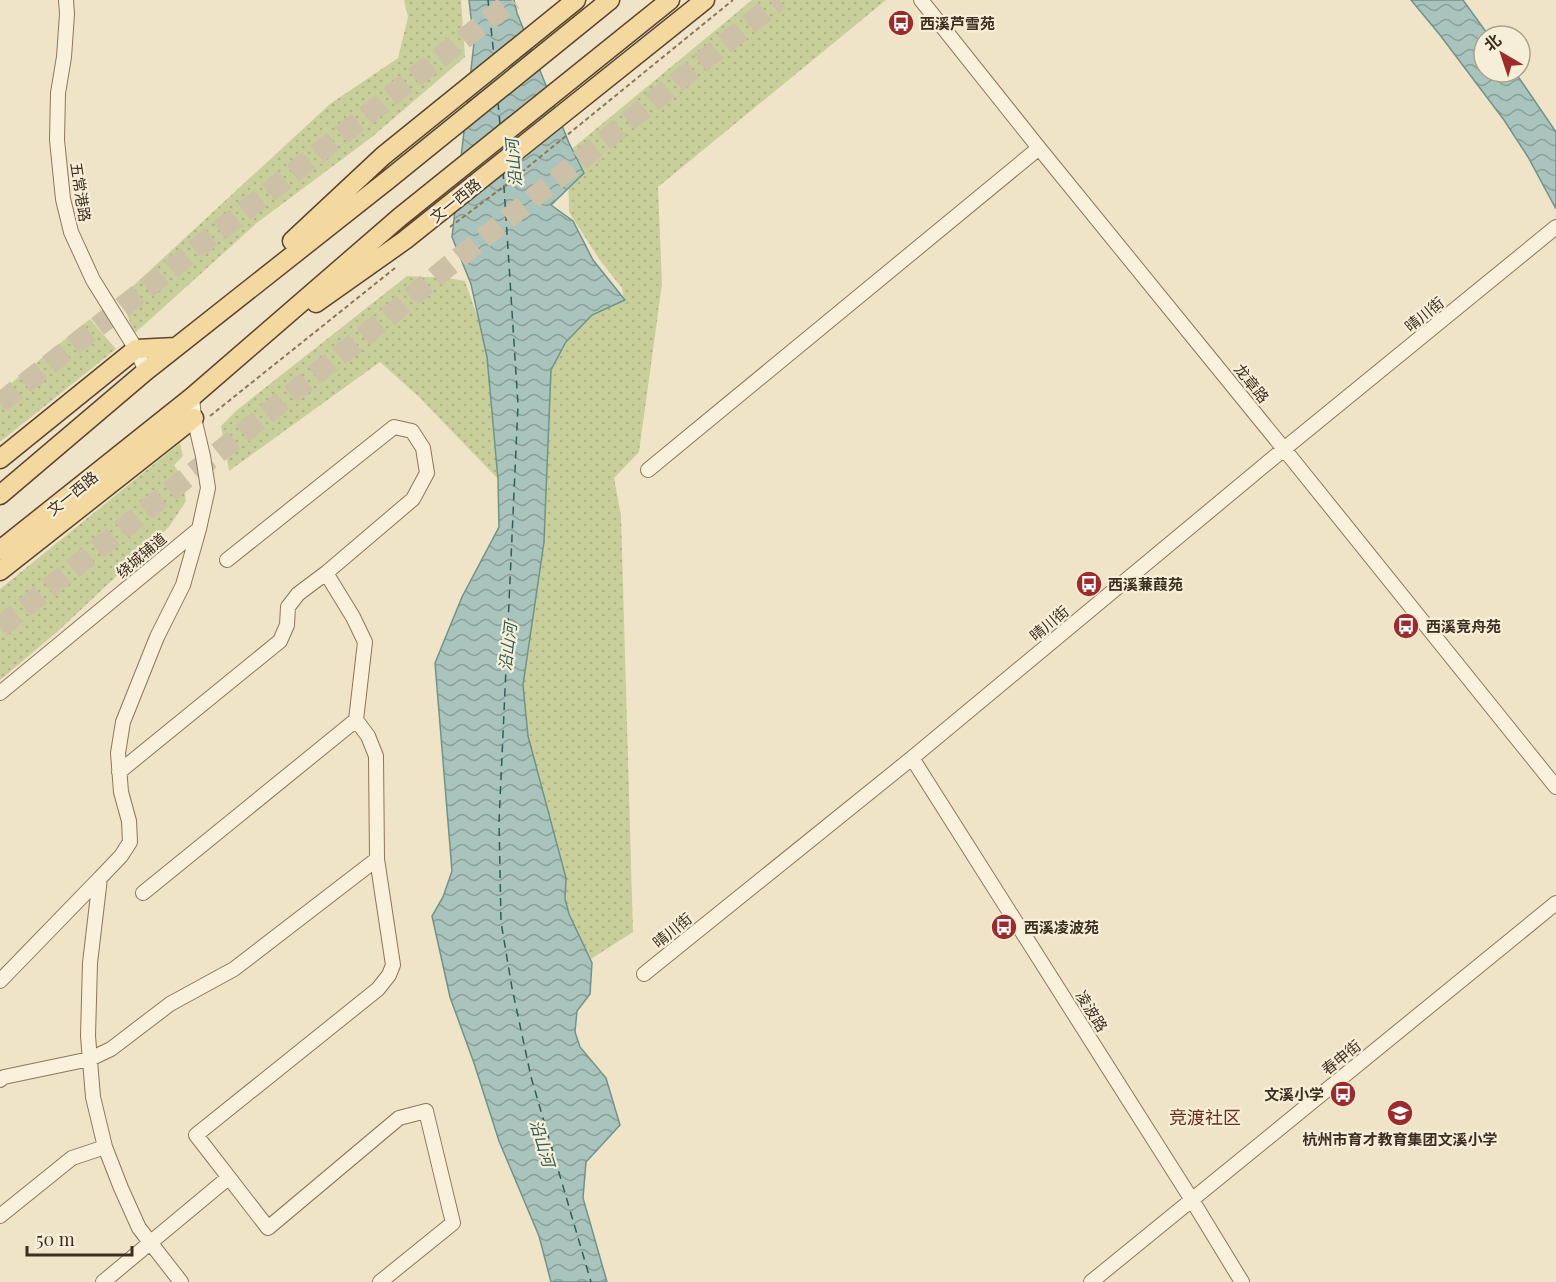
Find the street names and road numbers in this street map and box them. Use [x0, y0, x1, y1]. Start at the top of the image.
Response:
street label: 五常港路 [66, 161, 96, 223]
street label: 文一西路 [425, 173, 485, 227]
street label: 晴川街 [1400, 292, 1448, 336]
street label: 龙章路 [1230, 359, 1274, 407]
street label: 文一西路 [42, 466, 102, 520]
street label: 绕城辅道 [112, 528, 170, 582]
street label: 晴川街 [1025, 601, 1073, 645]
street label: 晴川街 [648, 908, 696, 952]
street label: 凌波路 [1072, 987, 1112, 1035]
street label: 春申街 [1317, 1035, 1365, 1079]

